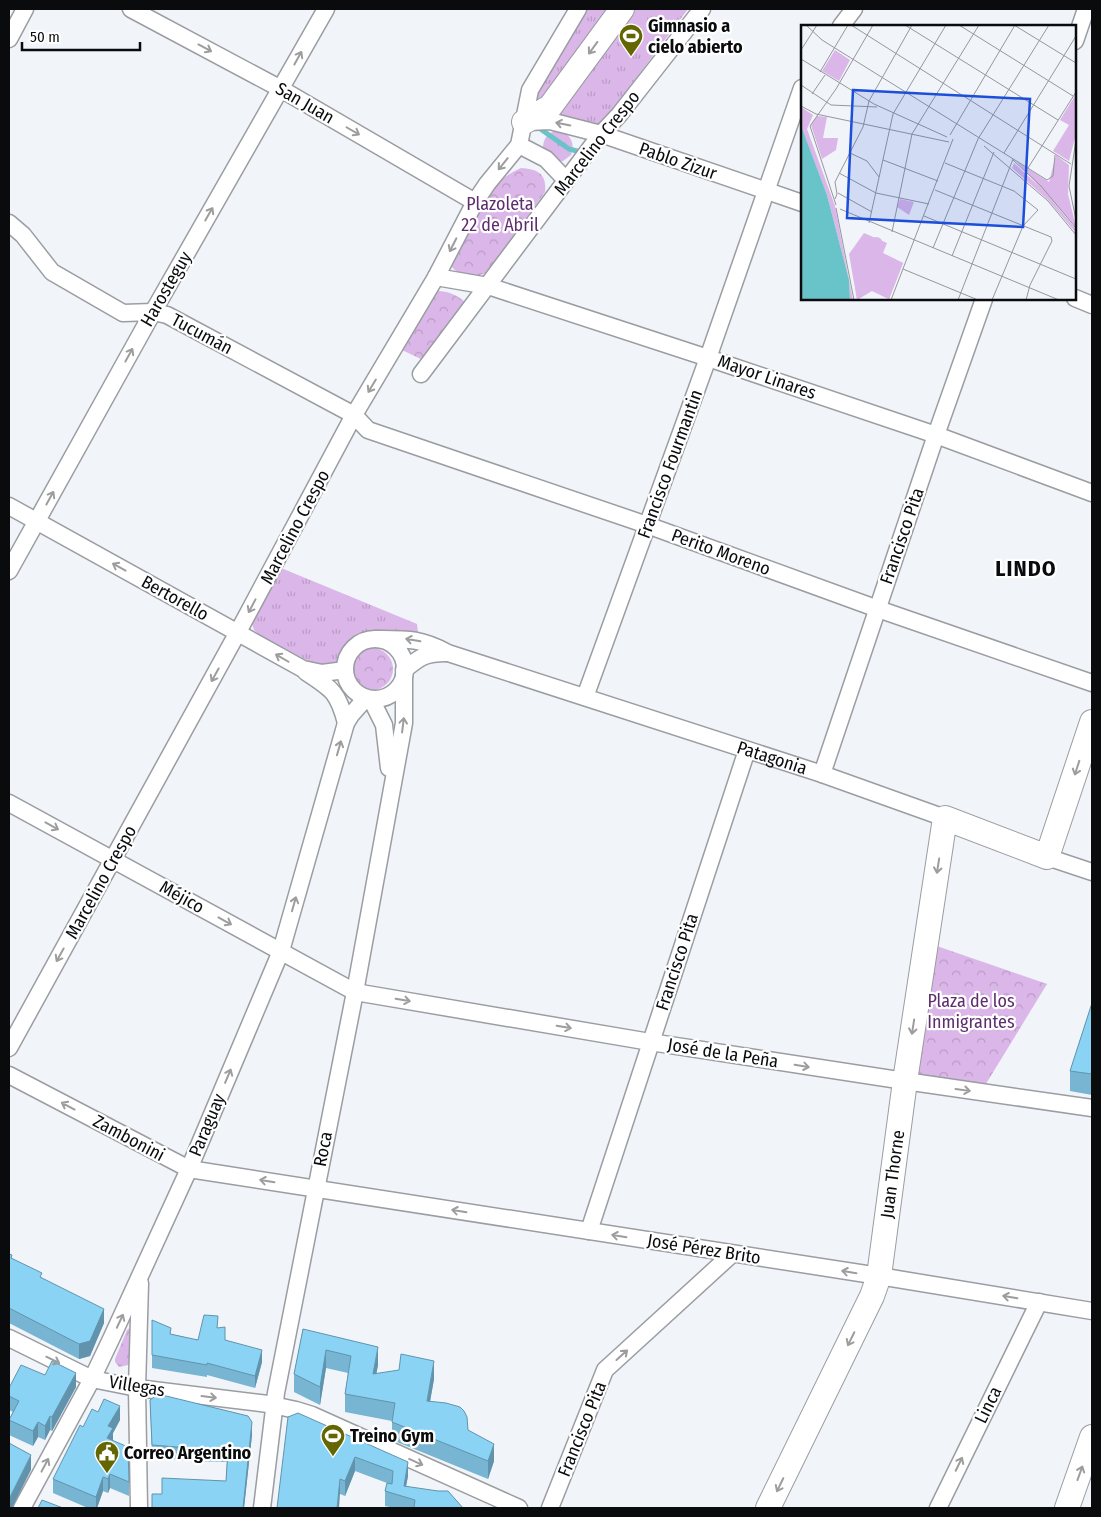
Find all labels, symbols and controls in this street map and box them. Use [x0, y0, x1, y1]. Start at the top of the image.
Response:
place label: Gimnasio a cielo abierto [648, 15, 743, 58]
scale bar [22, 20, 140, 52]
sports icon: Gimnasio a cielo abierto [618, 23, 644, 57]
inset map [801, 25, 1076, 300]
text: 50 m [30, 28, 60, 46]
one-way arrow [588, 41, 598, 55]
one-way arrow [198, 43, 213, 53]
one-way arrow [293, 50, 303, 65]
street label: San Juan [272, 77, 338, 129]
street label: Marcelino Crespo [549, 86, 645, 200]
one-way arrow [555, 119, 571, 128]
one-way arrow [346, 126, 360, 136]
street label: Pablo Zizur [636, 137, 721, 185]
one-way arrow [498, 157, 509, 170]
park label: Plazoleta 22 de Abril [461, 193, 539, 236]
one-way arrow [204, 208, 214, 222]
one-way arrow [448, 237, 457, 252]
street label: Harosteguy [136, 248, 196, 330]
street label: Tucumán [168, 309, 236, 359]
one-way arrow [124, 349, 134, 363]
street label: Mayor Linares [715, 350, 819, 404]
one-way arrow [366, 378, 376, 393]
street label: Francisco Fourmantin [633, 387, 707, 541]
street label: Marcelino Crespo [256, 466, 334, 588]
street label: Francisco Pita [875, 485, 929, 587]
one-way arrow [45, 490, 55, 505]
street label: Perito Moreno [668, 524, 774, 580]
district label: LINDO [995, 555, 1057, 582]
one-way arrow [111, 562, 126, 572]
street label: Bertorello [137, 571, 213, 625]
one-way arrow [247, 598, 257, 613]
one-way arrow [406, 635, 422, 645]
one-way arrow [276, 652, 290, 662]
one-way arrow [209, 668, 219, 682]
one-way arrow [398, 717, 408, 733]
street label: Patagonia [734, 736, 810, 779]
one-way arrow [334, 740, 344, 756]
one-way arrow [1072, 760, 1081, 775]
one-way arrow [44, 821, 59, 831]
street label: Marcelino Crespo [61, 821, 141, 943]
one-way arrow [932, 858, 942, 874]
street label: Méjico [156, 876, 208, 918]
one-way arrow [290, 897, 299, 913]
street label: Francisco Pita [651, 911, 703, 1013]
one-way arrow [217, 917, 232, 926]
one-way arrow [55, 948, 65, 963]
park label: Plaza de los Inmigrantes [927, 990, 1015, 1033]
one-way arrow [395, 995, 411, 1005]
one-way arrow [908, 1019, 918, 1035]
one-way arrow [555, 1023, 571, 1033]
street label: José de la Peña [666, 1033, 780, 1073]
one-way arrow [794, 1061, 810, 1071]
one-way arrow [224, 1069, 233, 1084]
one-way arrow [954, 1085, 970, 1095]
street label: Paraguay [184, 1090, 230, 1160]
one-way arrow [61, 1101, 76, 1110]
street label: Zambonini [89, 1110, 169, 1166]
street label: Roca [309, 1129, 337, 1168]
street label: Juan Thorne [876, 1129, 909, 1220]
one-way arrow [260, 1176, 276, 1186]
one-way arrow [451, 1206, 467, 1216]
street label: José Pérez Brito [646, 1229, 762, 1269]
one-way arrow [612, 1231, 628, 1241]
one-way arrow [842, 1266, 858, 1276]
one-way arrow [1002, 1292, 1018, 1302]
one-way arrow [115, 1314, 125, 1329]
one-way arrow [846, 1331, 855, 1346]
one-way arrow [615, 1349, 628, 1361]
one-way arrow [45, 1355, 60, 1365]
street label: Villegas [107, 1371, 167, 1401]
street label: Francisco Pita [553, 1378, 611, 1480]
street label: Linca [970, 1383, 1006, 1427]
one-way arrow [201, 1392, 217, 1402]
sports icon: Treino Gym [320, 1423, 346, 1457]
place label: Treino Gym [350, 1425, 434, 1447]
public building icon: Correo Argentino [94, 1440, 120, 1474]
place label: Correo Argentino [124, 1442, 252, 1464]
one-way arrow [408, 1457, 423, 1467]
one-way arrow [954, 1457, 964, 1472]
one-way arrow [40, 1458, 50, 1473]
one-way arrow [1075, 1465, 1085, 1481]
one-way arrow [775, 1477, 784, 1492]

